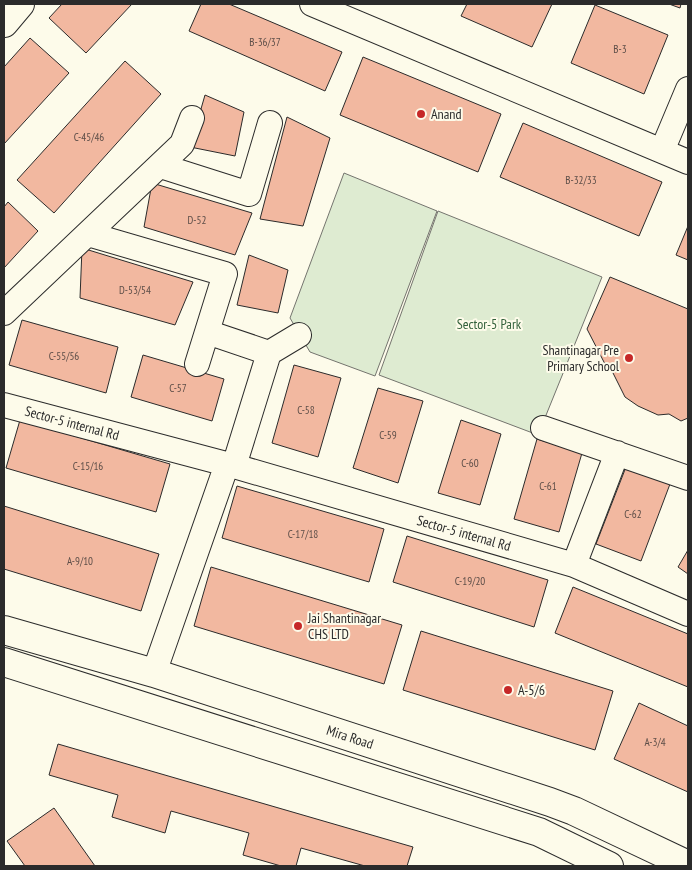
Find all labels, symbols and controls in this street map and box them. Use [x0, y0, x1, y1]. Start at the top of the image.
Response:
house number: B-36/37 [249, 35, 281, 49]
house number: B-3 [613, 42, 627, 56]
place label: Anand [431, 105, 462, 123]
marker: Anand [415, 108, 427, 120]
house number: C-45/46 [74, 130, 104, 144]
house number: B-32/33 [565, 173, 597, 187]
house number: D-52 [188, 213, 206, 227]
house number: D-53/54 [119, 283, 151, 297]
park label: Sector-5 Park [457, 315, 522, 333]
place label: Shantinagar Pre Primary School [542, 341, 620, 375]
house number: C-55/56 [49, 349, 79, 363]
marker: Shantinagar Pre Primary School [623, 352, 635, 364]
house number: C-57 [169, 381, 187, 395]
street label: Sector-5 internal Rd [23, 402, 121, 444]
house number: C-58 [297, 403, 315, 417]
house number: C-59 [379, 428, 397, 442]
house number: C-60 [461, 456, 479, 470]
house number: C-15/16 [73, 459, 103, 473]
house number: C-61 [539, 479, 557, 493]
house number: C-62 [624, 507, 642, 521]
street label: Sector-5 internal Rd [415, 511, 513, 555]
house number: C-17/18 [288, 527, 318, 541]
house number: A-9/10 [67, 554, 93, 568]
house number: C-19/20 [455, 574, 485, 588]
place label: Jai Shantinagar CHS LTD [307, 609, 381, 643]
marker: Jai Shantinagar CHS LTD [292, 620, 304, 632]
place label: A-5/6 [518, 681, 545, 699]
marker: A-5/6 [502, 684, 514, 696]
street label: Mira Road [324, 721, 376, 753]
house number: A-3/4 [644, 735, 666, 749]

